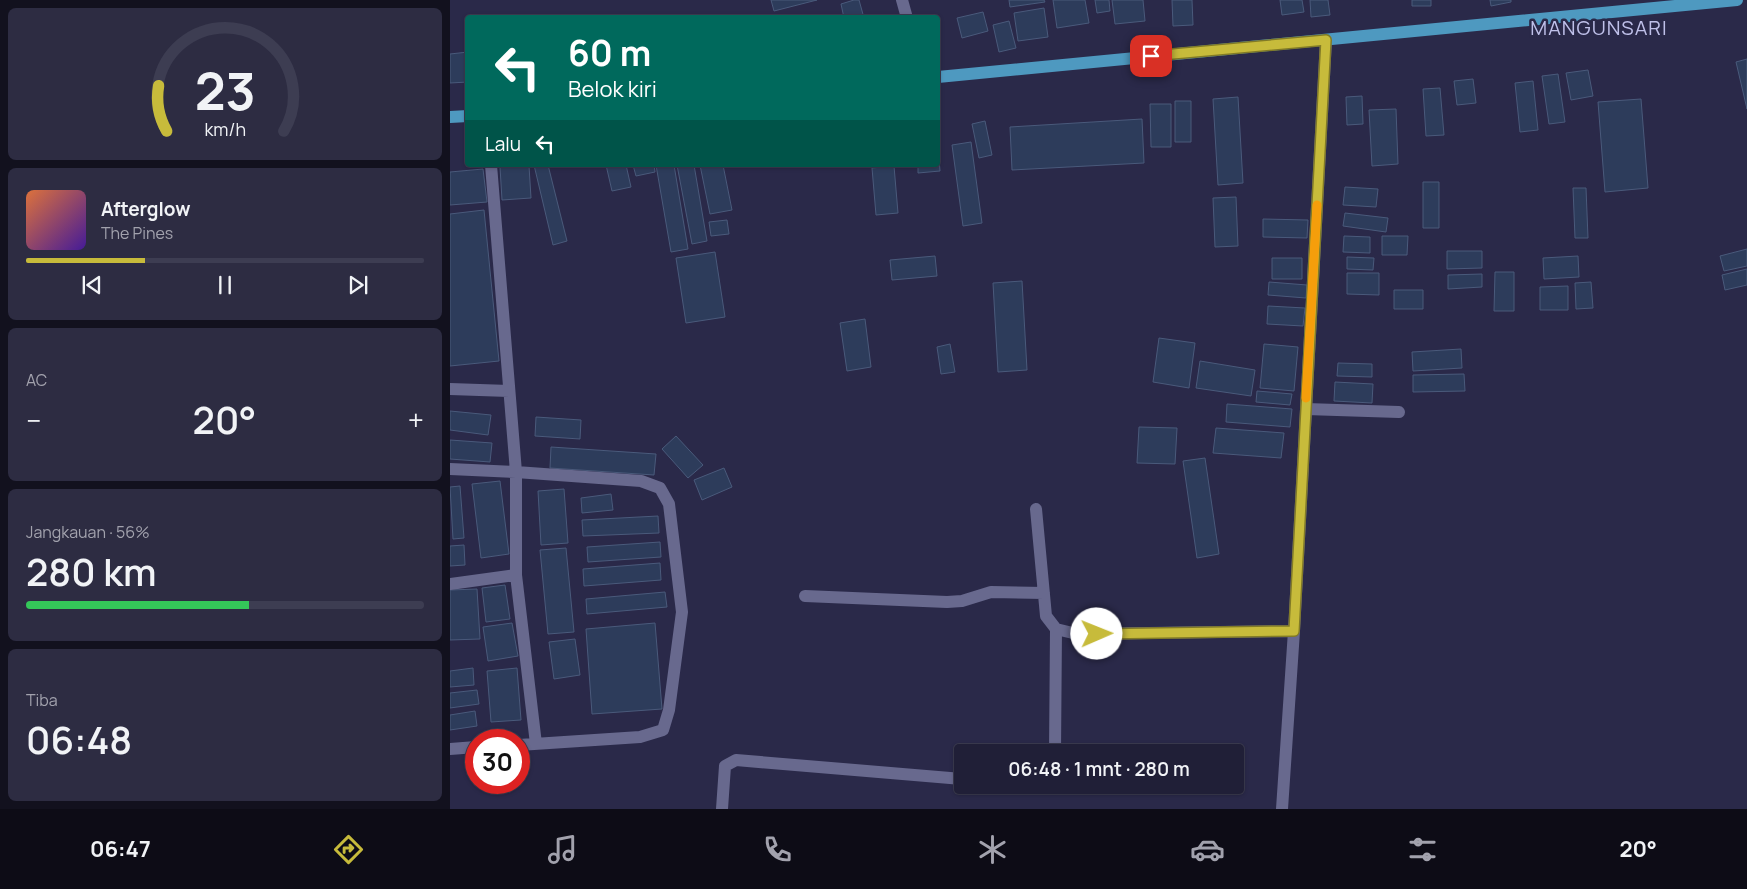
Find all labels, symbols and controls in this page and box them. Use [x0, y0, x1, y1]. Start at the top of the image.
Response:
district label: MANGUNSARI [1530, 14, 1668, 41]
text: 60 m [568, 29, 651, 77]
icon: left [485, 35, 550, 100]
pin [1130, 35, 1172, 77]
icon: arrive [1137, 42, 1165, 70]
text: 23 [194, 55, 256, 126]
text: Belok kiri [568, 74, 657, 104]
text: km/h [204, 117, 246, 141]
icon: left [531, 130, 559, 158]
text: Lalu [485, 131, 521, 157]
text: Afterglow [101, 196, 190, 222]
text: The Pines [101, 222, 173, 244]
icon: previous [78, 271, 106, 299]
icon: pause [211, 271, 239, 299]
icon: next [344, 271, 372, 299]
text: AC [26, 369, 47, 391]
text: 20° [193, 393, 256, 445]
text: − [26, 401, 41, 439]
text: + [408, 401, 424, 439]
text: Jangkauan · 56% [26, 521, 150, 543]
text: 280 km [26, 545, 157, 597]
position arrow [1070, 607, 1122, 659]
text: Tiba [26, 689, 58, 711]
text: 06:48 [26, 713, 132, 765]
speed limit sign: 30 [465, 729, 530, 794]
text: 06:48 · 1 mnt · 280 m [1008, 756, 1190, 782]
icon: directions [331, 832, 366, 867]
icon: music [545, 832, 580, 867]
icon: phone [760, 832, 795, 867]
icon: climate [975, 832, 1010, 867]
icon: car [1190, 832, 1225, 867]
icon: filters [1405, 832, 1440, 867]
text: 06:47 [90, 834, 151, 864]
text: 20° [1620, 834, 1657, 864]

